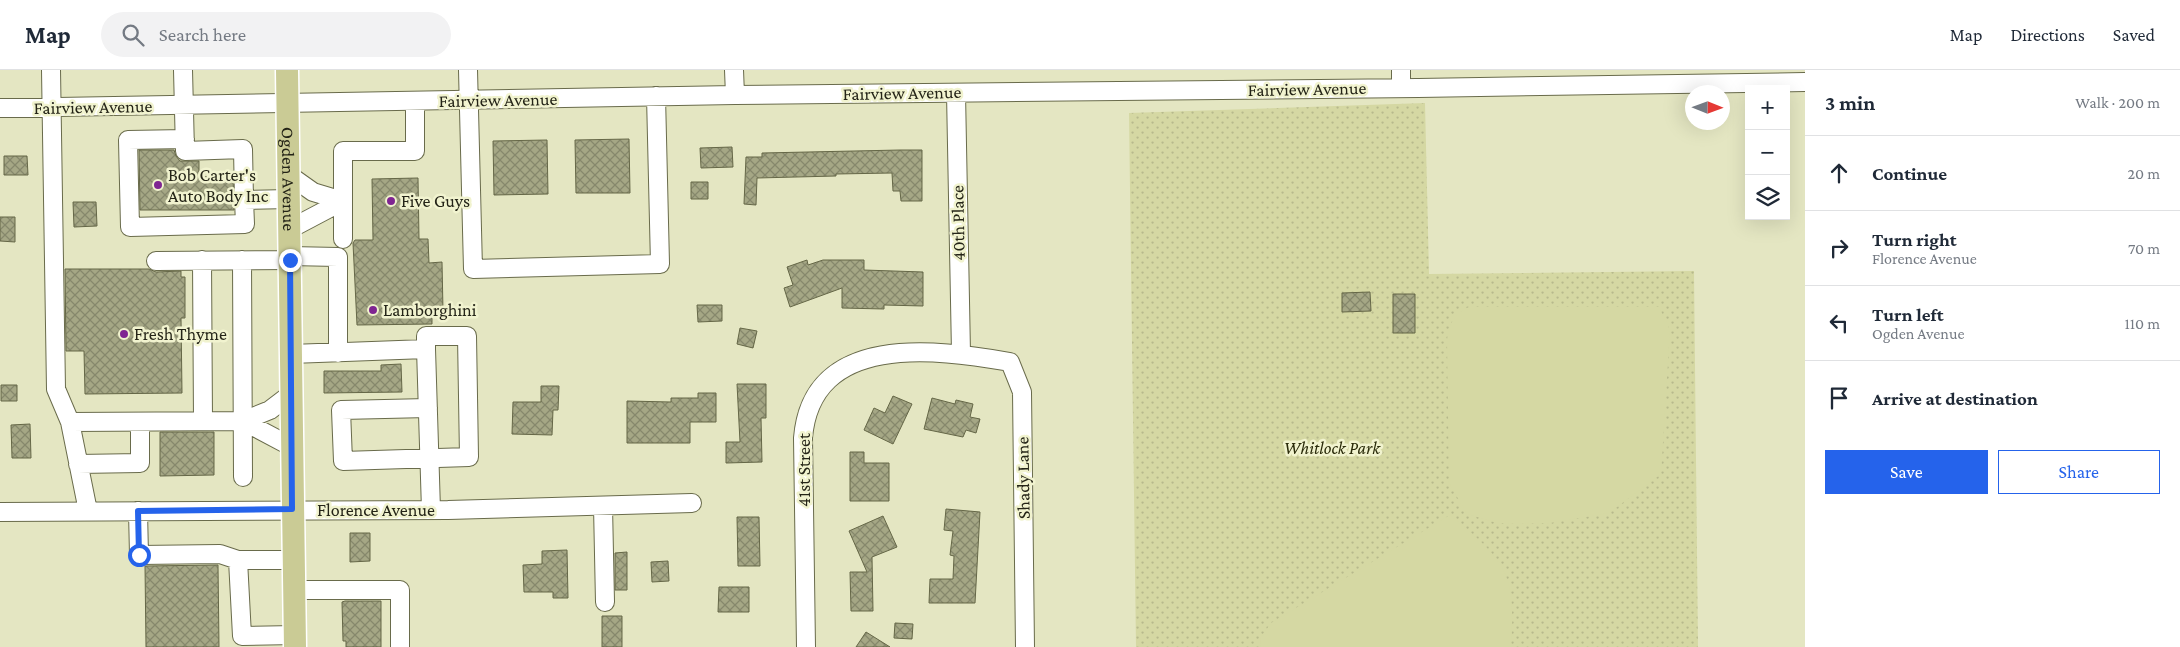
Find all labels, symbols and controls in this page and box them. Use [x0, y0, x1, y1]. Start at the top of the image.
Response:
search box [101, 12, 451, 57]
text: Map [25, 21, 71, 48]
icon: search [119, 21, 147, 49]
text: Search here [159, 24, 246, 45]
text: Map [1950, 25, 1982, 45]
text: Directions [2010, 25, 2085, 45]
text: Saved [2113, 25, 2155, 45]
street label: Fairview Avenue [1248, 78, 1366, 100]
street label: Fairview Avenue [843, 82, 961, 104]
north arrow [1685, 85, 1730, 130]
map controls [1745, 85, 1790, 220]
button: + [1745, 85, 1790, 130]
street label: Fairview Avenue [439, 89, 557, 111]
text: 3 min [1825, 91, 1875, 115]
text: Walk · 200 m [2075, 94, 2160, 111]
street label: Fairview Avenue [34, 96, 152, 118]
street label: Ogden Avenue [278, 127, 299, 231]
button: − [1745, 130, 1790, 175]
icon: ahead [1825, 159, 1853, 187]
text: Continue [1872, 163, 1947, 184]
place label: Bob Carter's Auto Body Inc [168, 165, 269, 206]
text: 20 m [2127, 165, 2160, 182]
button: layers [1745, 175, 1790, 220]
marker: Bob Carter's Auto Body Inc [152, 179, 164, 191]
street label: 40th Place [947, 185, 969, 261]
place label: Five Guys [401, 191, 470, 211]
marker: Five Guys [385, 195, 397, 207]
text: Turn right [1872, 229, 1957, 250]
icon: right [1825, 234, 1853, 262]
text: 70 m [2128, 240, 2160, 257]
route end [279, 249, 302, 272]
text: Florence Avenue [1872, 250, 1977, 267]
place label: Lamborghini [383, 300, 477, 320]
marker: Lamborghini [367, 304, 379, 316]
text: Turn left [1872, 304, 1944, 325]
icon: left [1825, 309, 1853, 337]
text: 110 m [2124, 315, 2160, 332]
place label: Fresh Thyme [134, 324, 227, 344]
text: Ogden Avenue [1872, 325, 1964, 342]
marker: Fresh Thyme [118, 328, 130, 340]
icon: arrive [1825, 384, 1853, 412]
text: Arrive at destination [1872, 388, 2038, 409]
street label: 41st Street [794, 432, 814, 507]
street label: Shady Lane [1012, 437, 1034, 519]
park label: Whitlock Park [1284, 438, 1381, 458]
button: Save [1825, 450, 1988, 494]
button: Share [1998, 450, 2160, 494]
street label: Florence Avenue [317, 500, 435, 520]
route start [128, 544, 151, 567]

